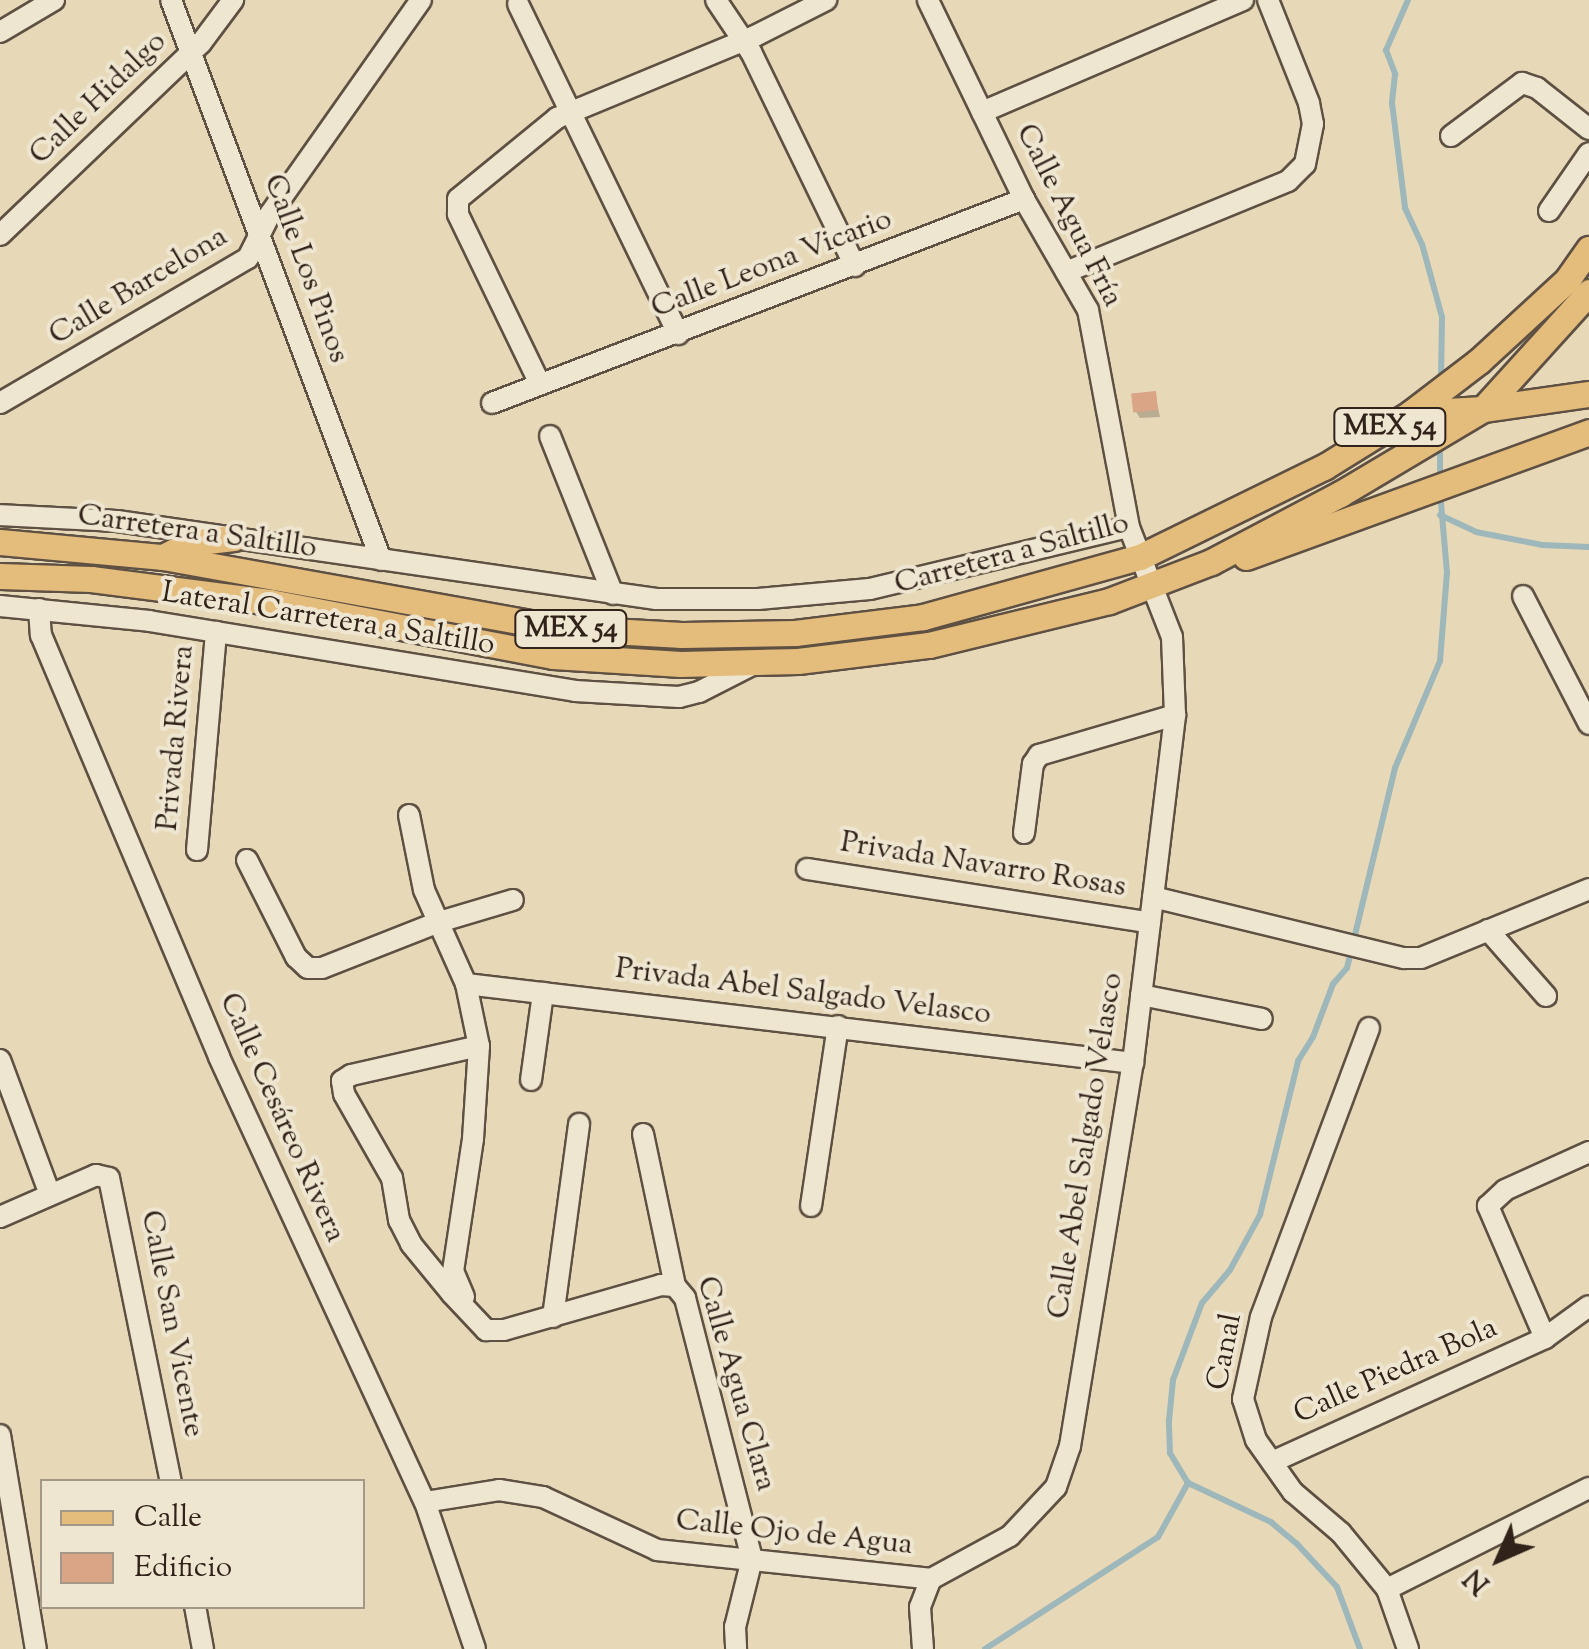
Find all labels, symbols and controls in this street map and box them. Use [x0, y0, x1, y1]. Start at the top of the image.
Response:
street label: Calle Hidalgo [23, 25, 175, 173]
street label: Calle Agua Fría [1007, 119, 1129, 313]
street label: Calle Los Pinos [254, 170, 356, 368]
street label: Calle Leona Vicario [647, 203, 897, 327]
street label: Calle Barcelona [43, 220, 235, 354]
road number: MEX 54 [1332, 404, 1448, 450]
street label: Carretera a Saltillo [75, 498, 319, 568]
street label: Carretera a Saltillo [891, 506, 1133, 604]
street label: Lateral Carretera a Saltillo [159, 576, 497, 664]
road number: MEX 54 [514, 606, 628, 652]
street label: Privada Rivera [151, 644, 203, 832]
street label: Privada Navarro Rosas [838, 826, 1128, 906]
street label: Privada Abel Salgado Velasco [613, 952, 993, 1034]
street label: Calle Abel Salgado Velasco [1042, 970, 1132, 1322]
street label: Calle Cesáreo Rivera [210, 988, 352, 1248]
street label: Calle San Vicente [131, 1208, 211, 1440]
street label: Calle Agua Clara [687, 1273, 783, 1495]
street label: Canal [1201, 1311, 1251, 1393]
street label: Calle Piedra Bola [1289, 1311, 1503, 1433]
legend [40, 1479, 365, 1609]
text: Calle [134, 1497, 202, 1540]
street label: Calle Ojo de Agua [674, 1504, 914, 1564]
north arrow [1449, 1509, 1549, 1609]
text: Edificio [134, 1547, 232, 1590]
text: N [1456, 1558, 1500, 1602]

